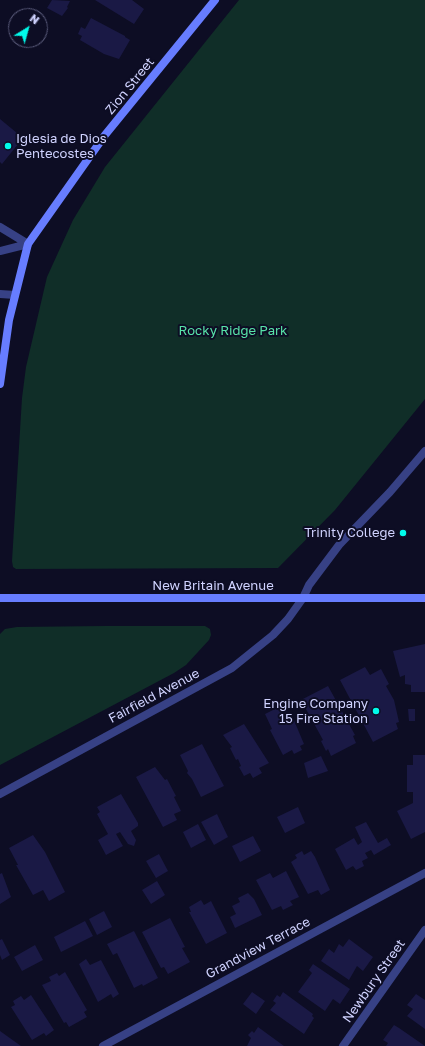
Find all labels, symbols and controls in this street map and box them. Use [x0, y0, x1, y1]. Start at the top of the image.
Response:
north arrow [8, 8, 48, 48]
text: N [28, 11, 42, 27]
street label: Zion Street [102, 54, 158, 118]
place label: Iglesia de Dios Pentecostes [16, 131, 107, 162]
marker: Iglesia de Dios Pentecostes [3, 141, 13, 151]
park label: Rocky Ridge Park [179, 323, 287, 339]
place label: Trinity College [304, 525, 395, 541]
marker: Trinity College [398, 528, 408, 538]
street label: New Britain Avenue [152, 578, 274, 594]
street label: Fairfield Avenue [106, 666, 202, 726]
place label: Engine Company 15 Fire Station [263, 696, 368, 727]
marker: Engine Company 15 Fire Station [371, 706, 381, 716]
street label: Grandview Terrace [203, 914, 313, 982]
street label: Newbury Street [339, 936, 409, 1026]

